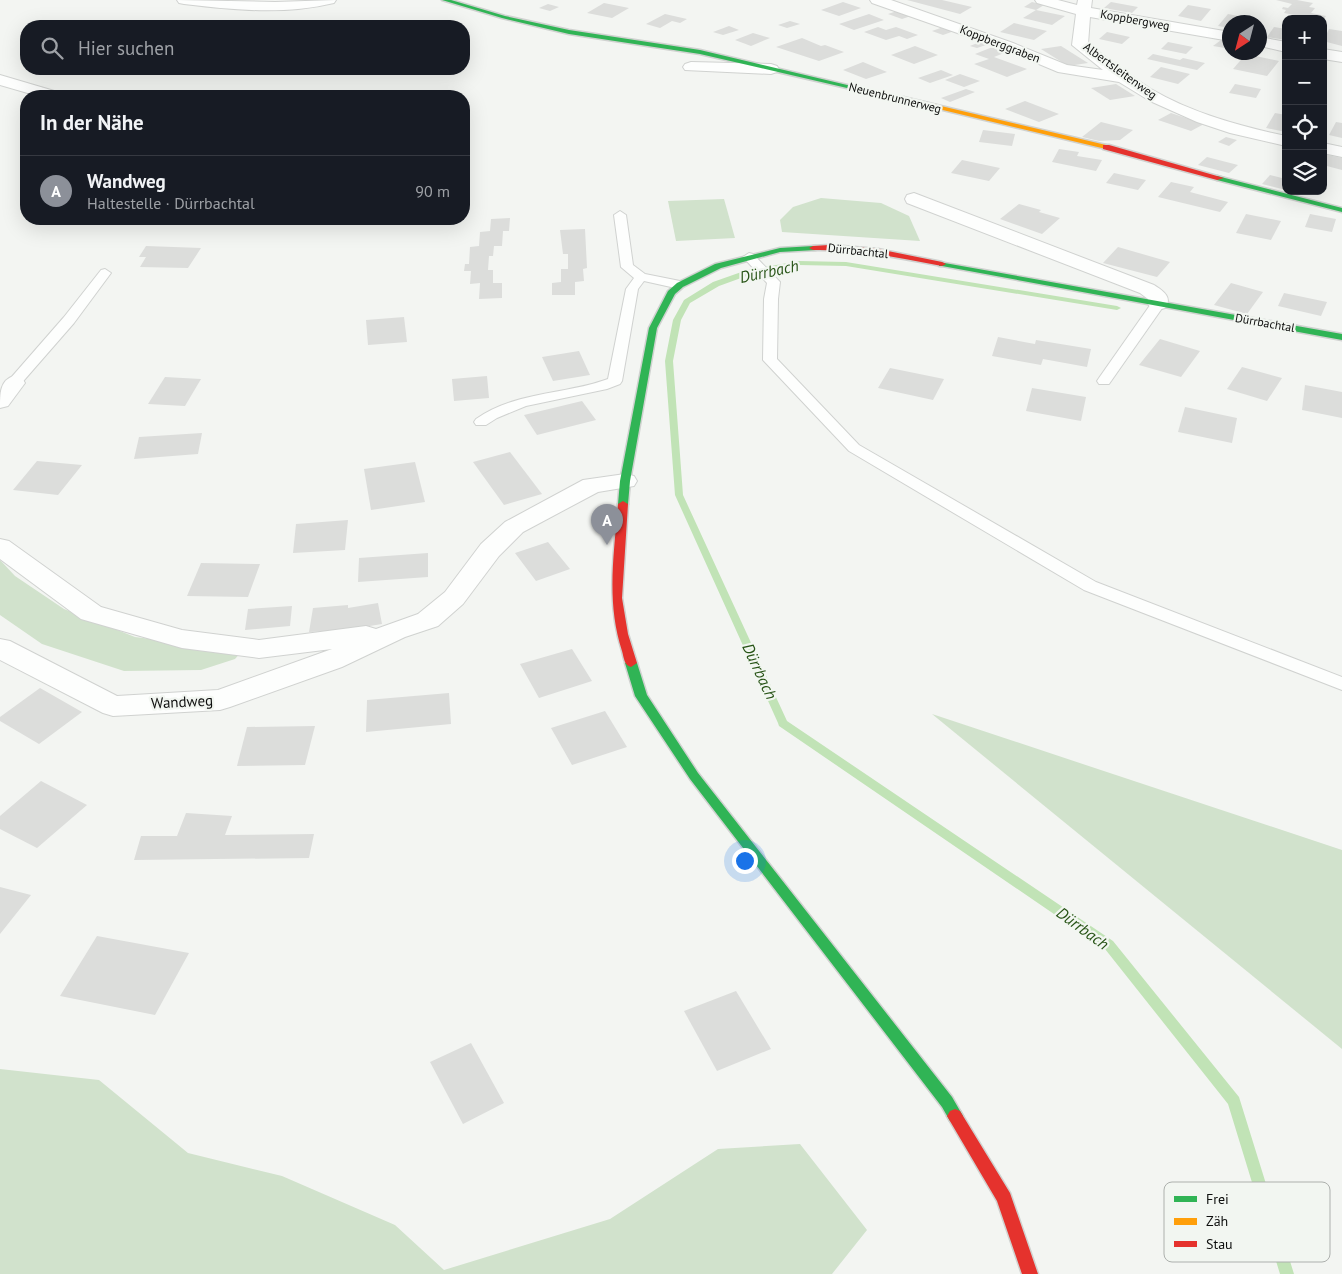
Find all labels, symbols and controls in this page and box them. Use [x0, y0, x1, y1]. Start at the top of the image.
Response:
street label: Koppbergweg [1099, 6, 1171, 33]
north arrow [1222, 15, 1267, 60]
map controls [1282, 15, 1327, 195]
button: + [1282, 15, 1327, 60]
search box [20, 20, 470, 75]
street label: Koppberggraben [958, 21, 1042, 66]
icon: search [38, 34, 66, 62]
text: Hier suchen [78, 36, 174, 60]
street label: Albertsleitenweg [1081, 39, 1160, 102]
button: − [1282, 60, 1327, 105]
street label: Neuenbrunnerweg [847, 79, 943, 116]
button: locate [1282, 105, 1327, 150]
text: In der Nähe [40, 109, 144, 136]
button: layers [1282, 150, 1327, 195]
text: Wandweg [87, 169, 166, 193]
text: A [51, 181, 61, 201]
text: 90 m [415, 181, 450, 201]
text: Haltestelle · Dürrbachtal [87, 193, 255, 213]
street label: Dürrbachtal [827, 240, 889, 261]
water label: Dürrbach [738, 255, 800, 287]
street label: Dürrbachtal [1234, 310, 1297, 335]
pin: A [591, 504, 623, 545]
water label: Dürrbach [738, 640, 782, 702]
street label: Wandweg [151, 690, 213, 713]
your location [732, 848, 758, 874]
water label: Dürrbach [1053, 902, 1113, 954]
legend [1164, 1182, 1330, 1262]
text: Frei [1206, 1190, 1229, 1208]
text: Zäh [1206, 1212, 1228, 1230]
text: Stau [1206, 1235, 1233, 1253]

